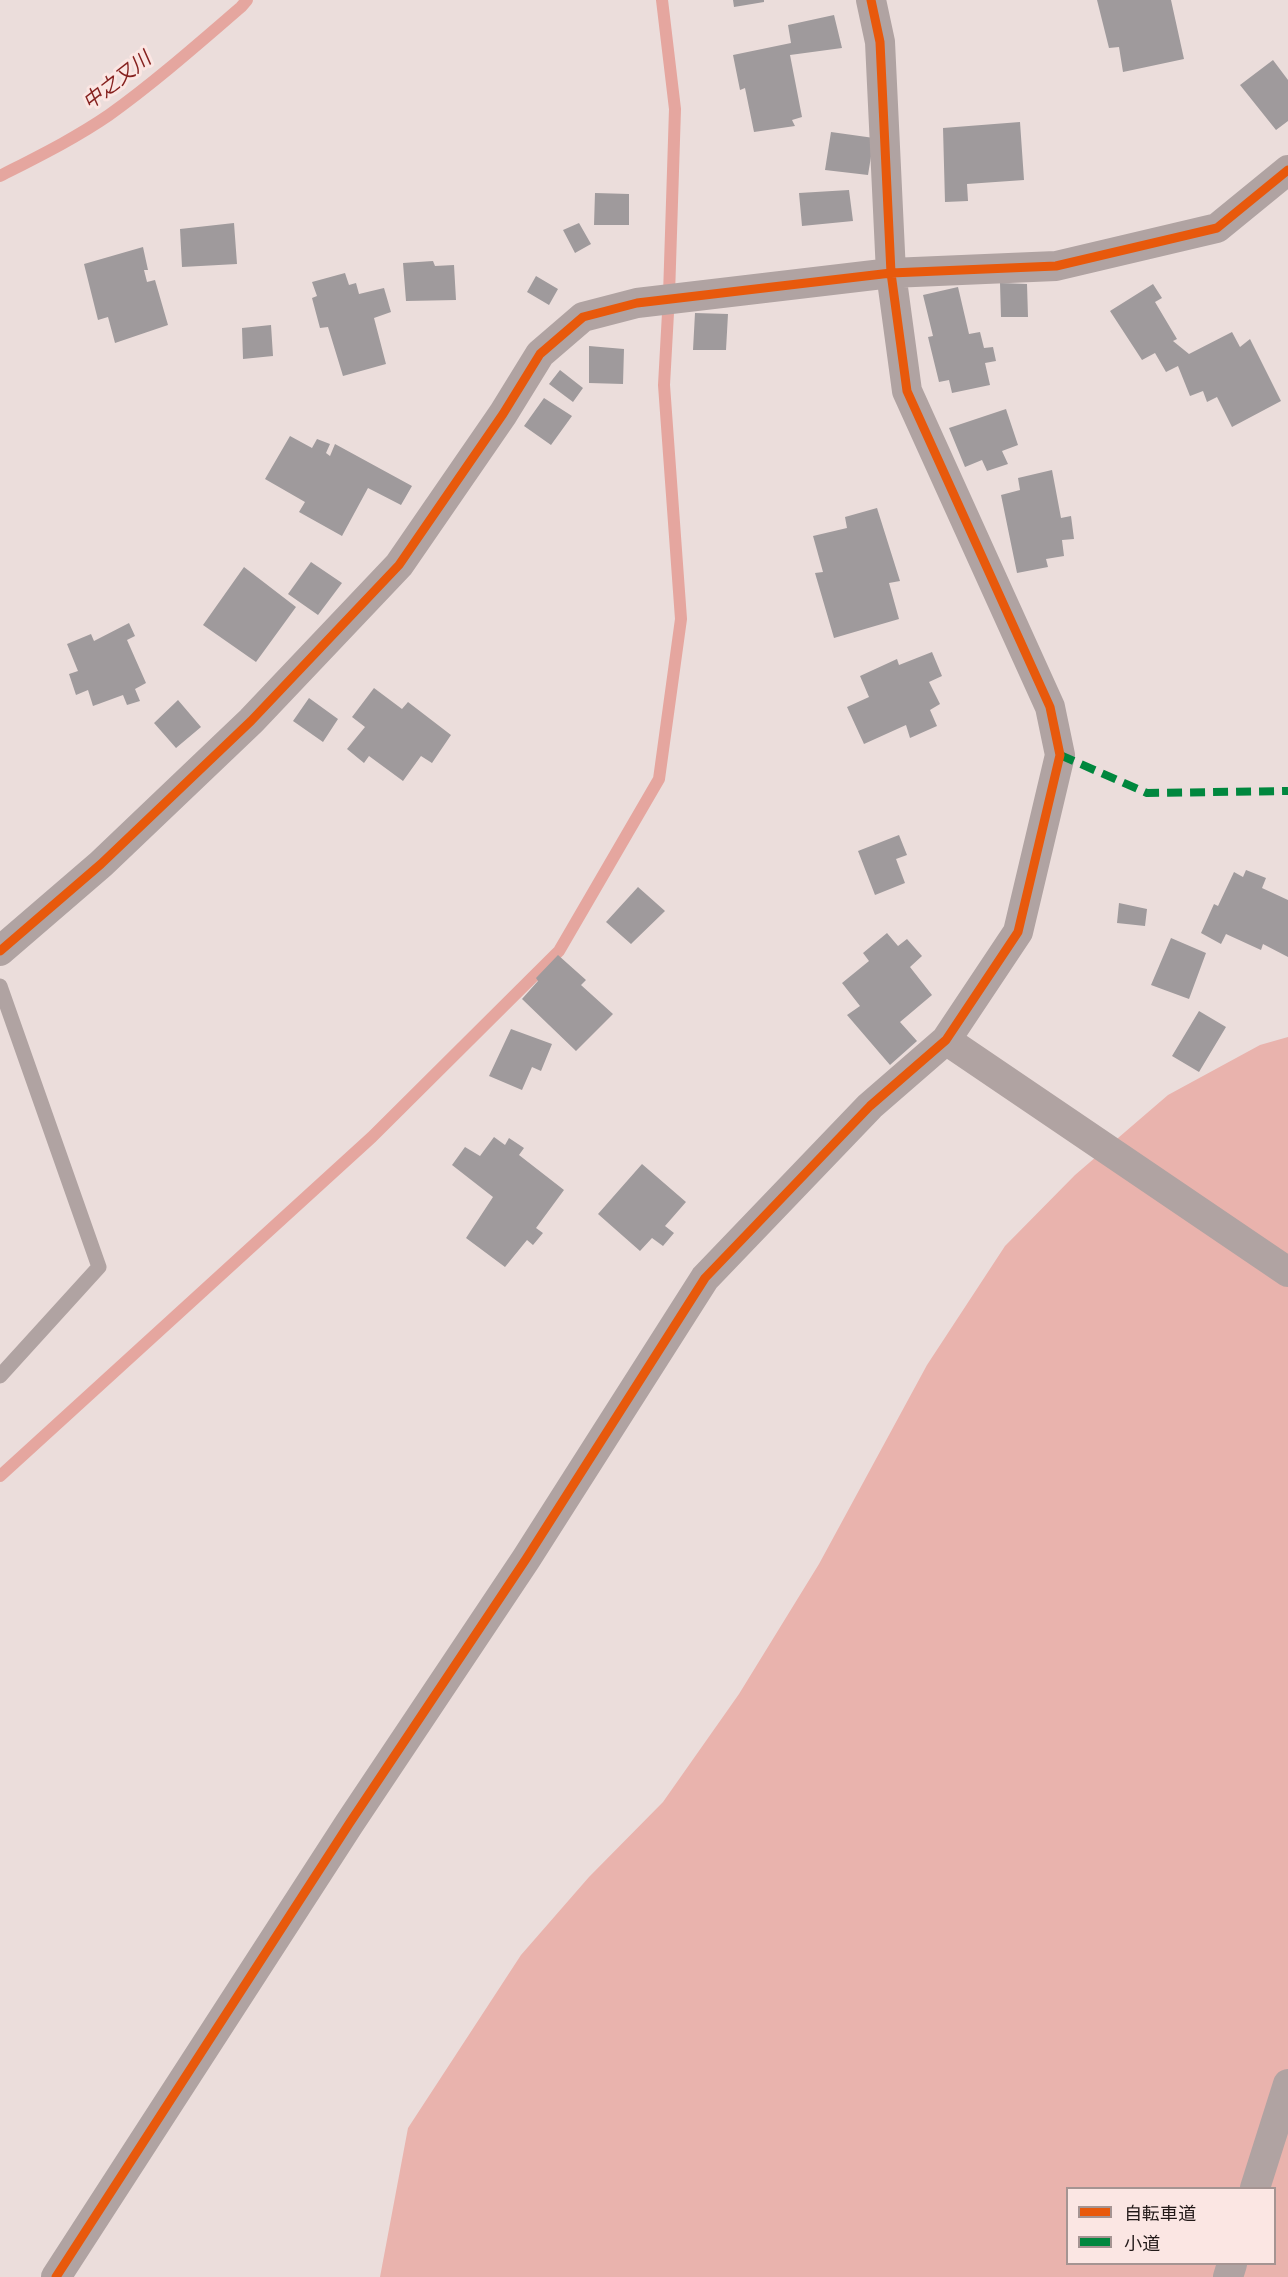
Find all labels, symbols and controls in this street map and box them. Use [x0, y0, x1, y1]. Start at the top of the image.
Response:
water label: 中之又川 [78, 47, 156, 115]
legend [1066, 2187, 1276, 2265]
text: 自転車道 [1124, 2202, 1196, 2225]
text: 小道 [1124, 2232, 1160, 2255]

